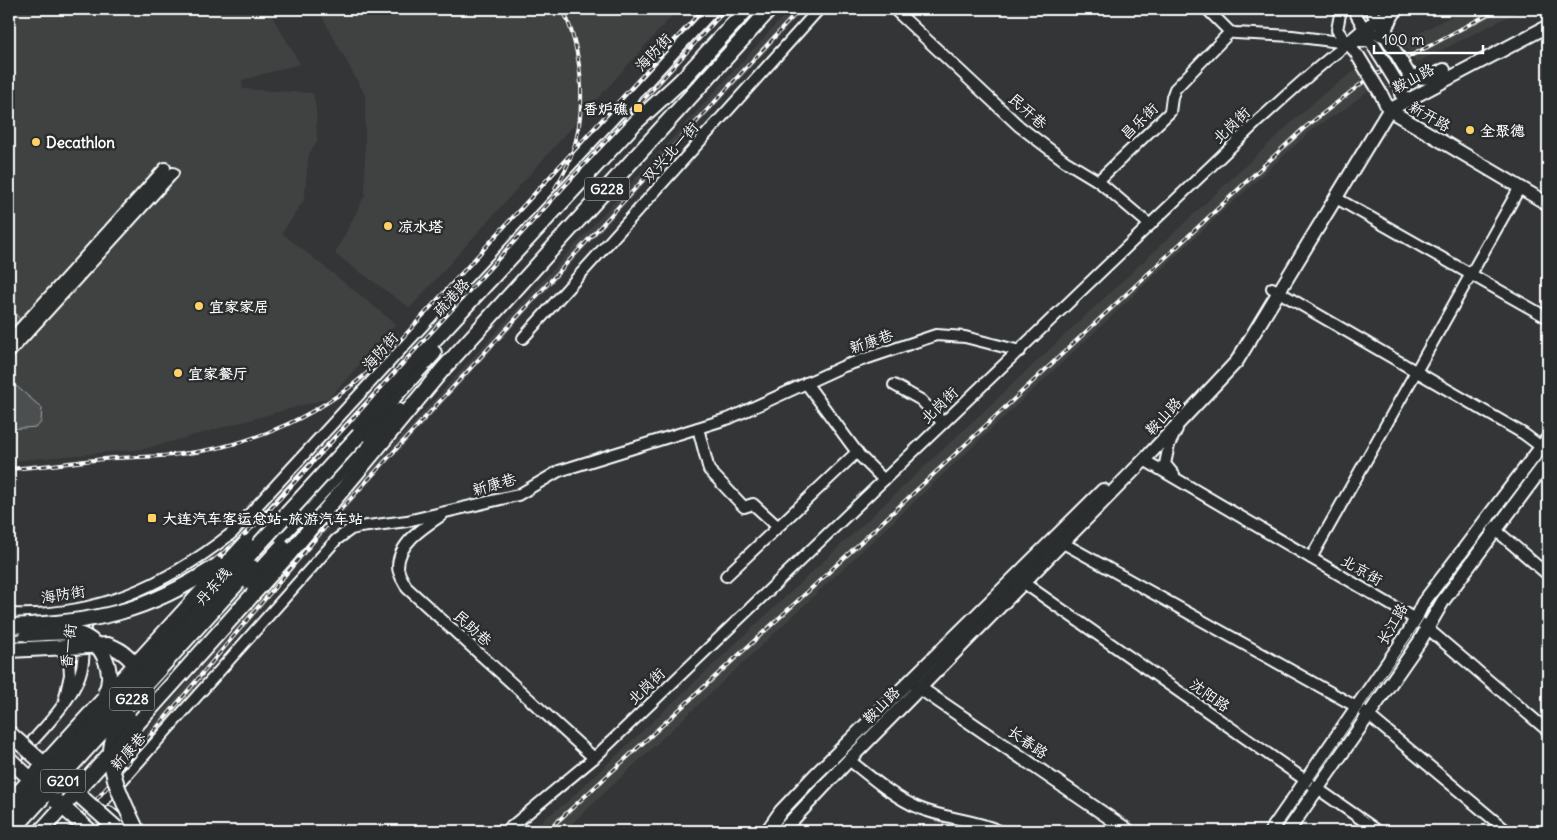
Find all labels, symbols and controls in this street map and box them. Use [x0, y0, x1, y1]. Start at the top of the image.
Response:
scale bar [1374, 22, 1483, 54]
street label: 海防街 [631, 29, 675, 75]
text: 100 m [1382, 30, 1424, 49]
street label: 鞍山路 [1389, 59, 1437, 97]
street label: 民开巷 [1005, 89, 1051, 133]
street label: 新开路 [1406, 97, 1454, 135]
place label: 香炉礁 [583, 99, 628, 118]
street label: 昌乐街 [1116, 99, 1162, 143]
marker: 香炉礁 [632, 102, 644, 114]
street label: 北岗街 [1208, 103, 1254, 147]
street label: 双兴北一街 [638, 118, 702, 186]
place label: 全聚德 [1480, 121, 1525, 140]
marker: 全聚德 [1464, 124, 1476, 136]
place label: Decathlon [46, 133, 115, 152]
marker: Decathlon [30, 136, 42, 148]
road number: G228 [584, 178, 630, 200]
place label: 凉水塔 [398, 217, 443, 236]
marker: 凉水塔 [382, 220, 394, 232]
street label: 疏港路 [429, 274, 473, 320]
place label: 宜家家居 [209, 297, 269, 316]
marker: 宜家家居 [193, 300, 205, 312]
street label: 新康巷 [847, 325, 895, 357]
street label: 海防街 [358, 328, 402, 374]
place label: 宜家餐厅 [188, 364, 248, 383]
marker: 宜家餐厅 [172, 367, 184, 379]
street label: 北岗街 [916, 383, 962, 427]
street label: 鞍山路 [1141, 393, 1185, 439]
street label: 新康巷 [470, 469, 518, 499]
place label: 大连汽车客运总站-旅游汽车站 [162, 509, 363, 528]
marker: 大连汽车客运总站-旅游汽车站 [146, 512, 158, 524]
street label: 北京街 [1338, 551, 1386, 589]
street label: 丹东线 [191, 563, 235, 609]
street label: 海防街 [39, 581, 87, 607]
street label: 长江路 [1373, 600, 1411, 648]
street label: 民助巷 [450, 606, 496, 650]
street label: 香一街 [56, 623, 80, 669]
street label: 北岗街 [623, 664, 669, 708]
street label: 沈阳路 [1186, 674, 1234, 716]
street label: 鞍山路 [858, 682, 904, 728]
road number: G228 [110, 688, 154, 711]
street label: 长春路 [1004, 721, 1052, 763]
street label: 新康巷 [106, 728, 150, 774]
road number: G201 [40, 769, 86, 792]

